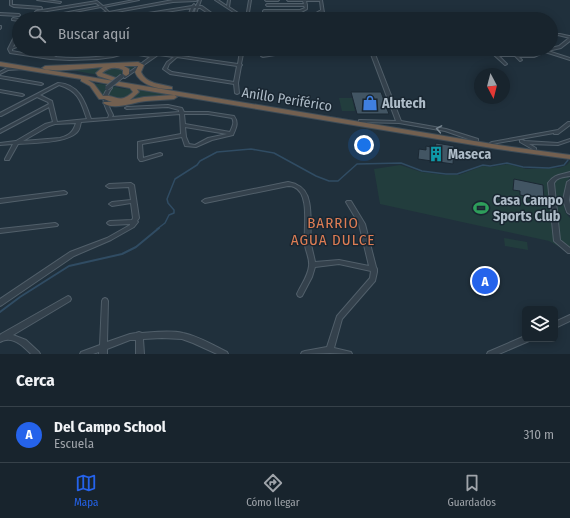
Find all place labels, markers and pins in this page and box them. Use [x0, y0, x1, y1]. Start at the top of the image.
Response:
shop icon: Alutech [361, 94, 379, 112]
place label: Alutech [381, 95, 426, 112]
building icon: Maseca [427, 145, 445, 163]
place label: Maseca [448, 146, 491, 163]
place label: Casa Campo Sports Club [493, 192, 563, 225]
sports icon: Casa Campo Sports Club [472, 199, 490, 217]
pin: A [472, 266, 498, 296]

